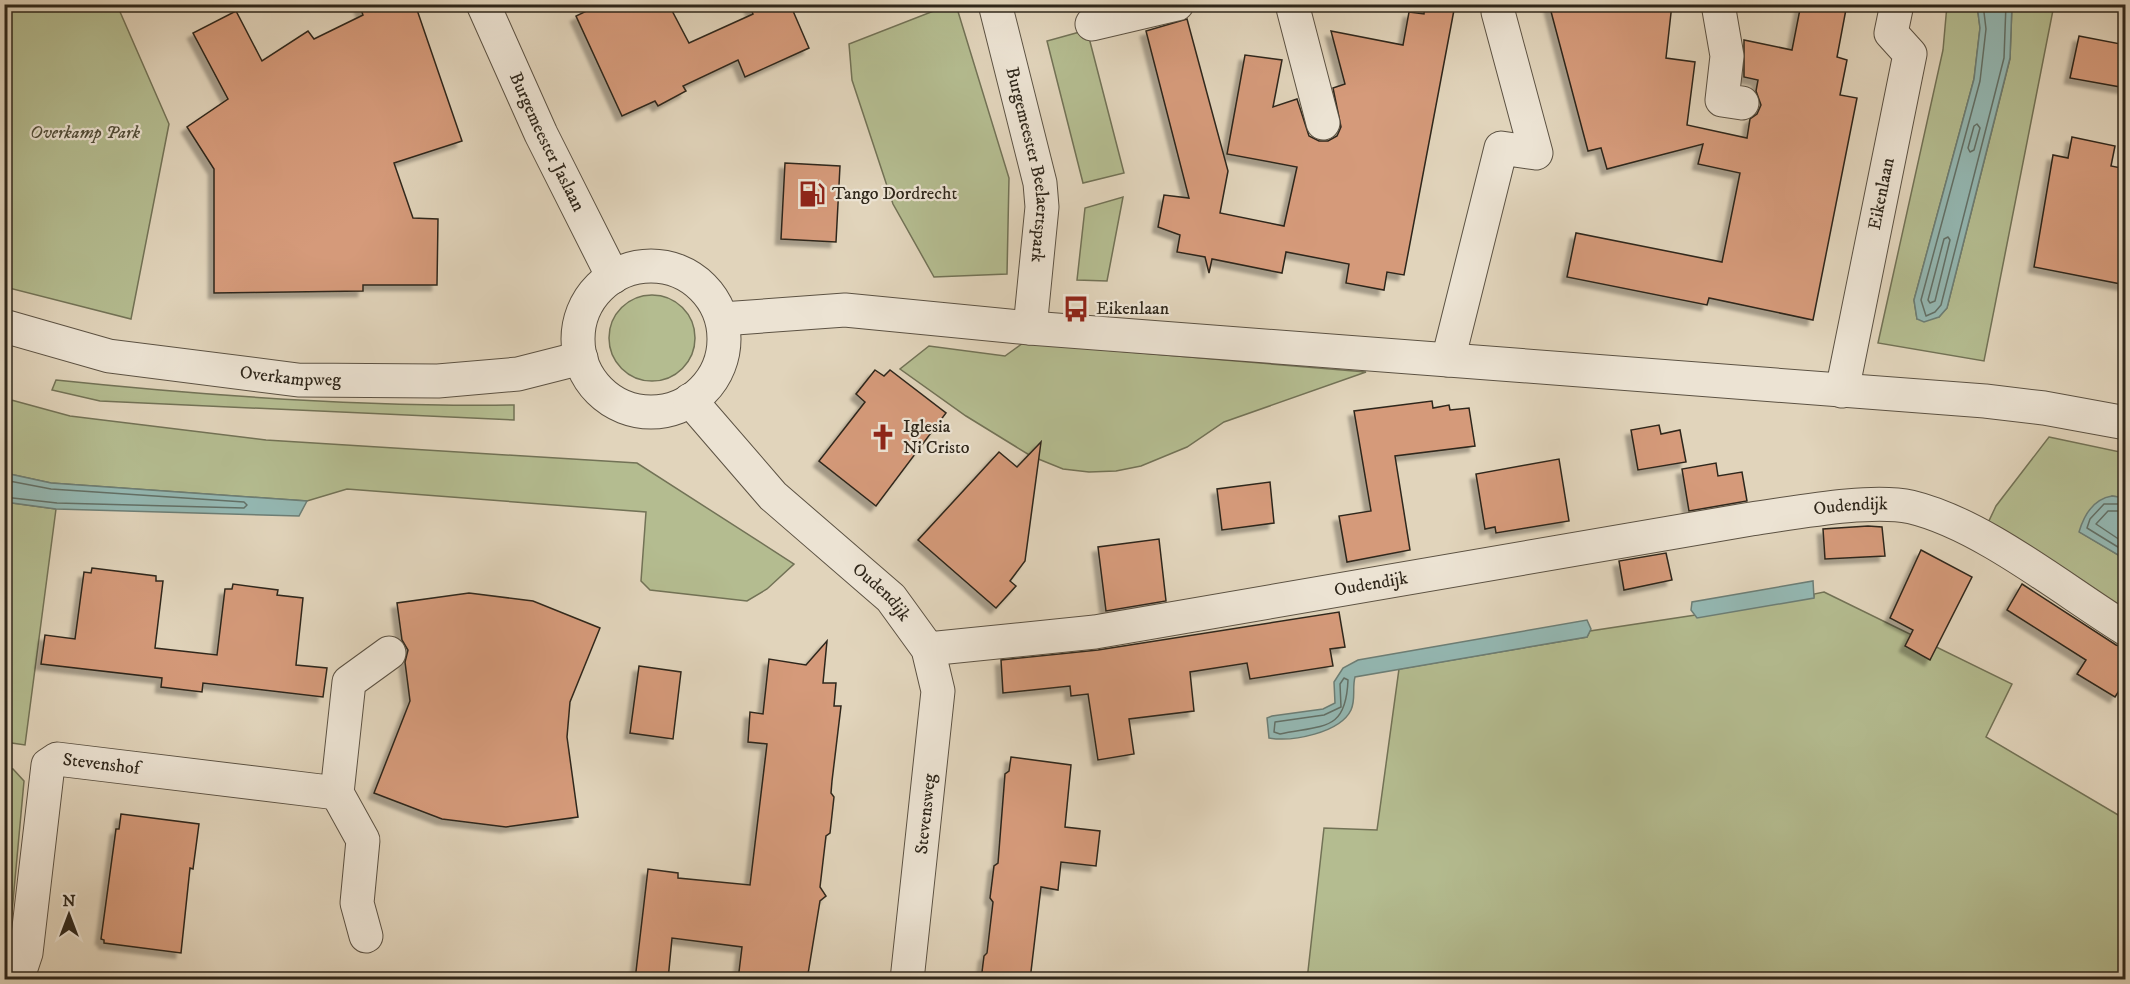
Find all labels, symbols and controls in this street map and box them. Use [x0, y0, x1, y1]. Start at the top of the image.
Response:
street label: Burgemeester Beelaertspark [1000, 65, 1053, 264]
street label: Burgemeester Jaslaan [504, 69, 590, 216]
park label: Overkamp Park [30, 122, 140, 144]
street label: Eikenlaan [1864, 155, 1900, 232]
fuel station icon: Tango Dordrecht [797, 179, 827, 209]
place label: Tango Dordrecht [832, 183, 957, 205]
bus stop icon: Eikenlaan [1061, 294, 1091, 324]
place label: Eikenlaan [1096, 298, 1170, 320]
street label: Overkampweg [239, 362, 341, 392]
place label: Iglesia Ni Cristo [903, 416, 970, 459]
church icon: Iglesia Ni Cristo [868, 422, 898, 452]
street label: Oudendijk [1812, 493, 1888, 521]
street label: Oudendijk [848, 558, 915, 626]
street label: Oudendijk [1333, 567, 1410, 602]
street label: Stevenshof [61, 749, 144, 780]
street label: Stevensweg [911, 772, 941, 855]
north arrow [39, 885, 99, 945]
text: N [62, 891, 76, 911]

